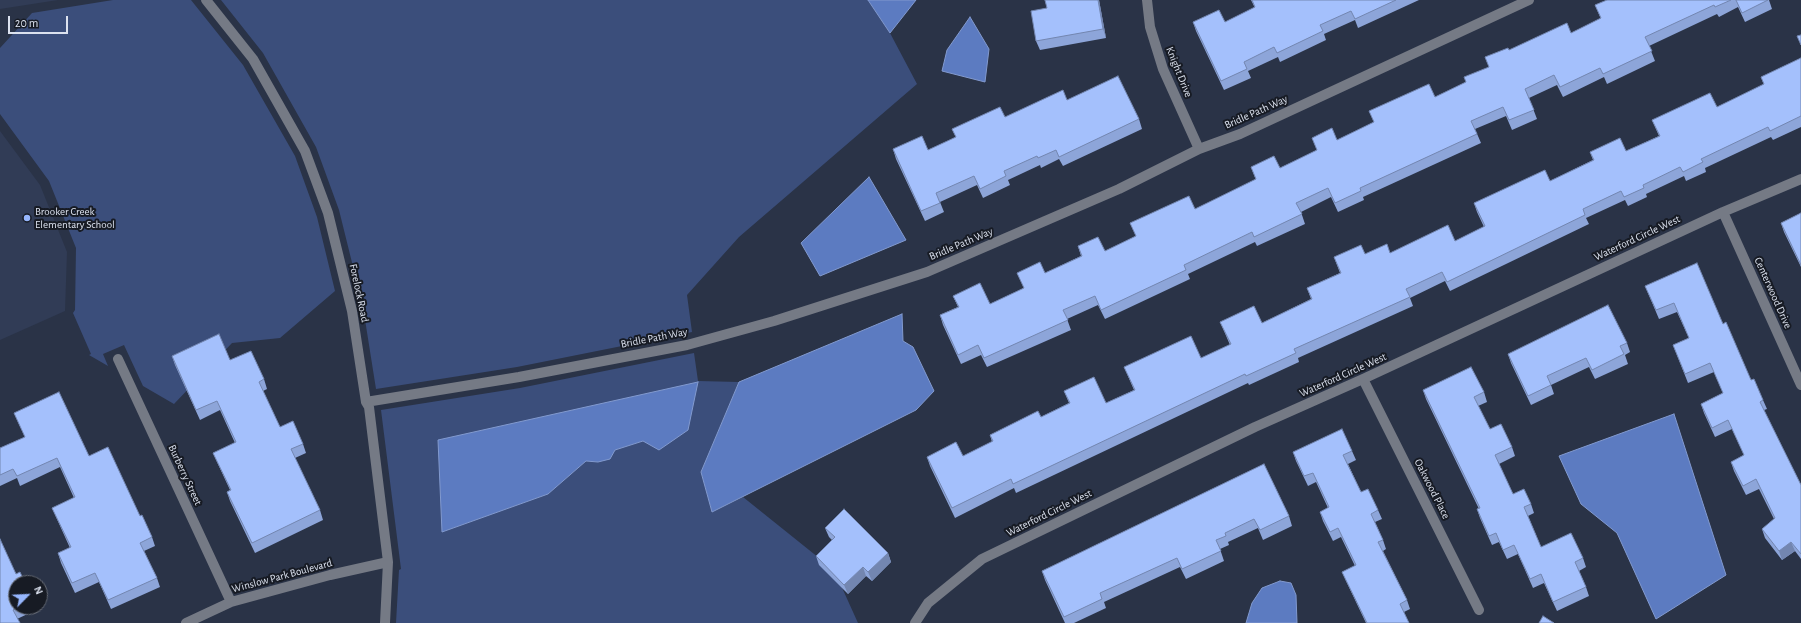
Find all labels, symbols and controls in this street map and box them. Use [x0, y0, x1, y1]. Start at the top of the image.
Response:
scale bar [10, 8, 70, 34]
text: 20 m [15, 17, 38, 29]
street label: Knight Drive [1163, 45, 1195, 99]
street label: Bridle Path Way [1222, 92, 1290, 132]
place label: Brooker Creek Elementary School [35, 205, 115, 231]
street label: Waterford Circle West [1592, 212, 1682, 264]
marker: Brooker Creek Elementary School [22, 213, 32, 223]
street label: Bridle Path Way [927, 225, 995, 263]
street label: Centerwood Drive [1751, 255, 1795, 331]
street label: Forelock Road [346, 263, 372, 323]
street label: Bridle Path Way [619, 325, 689, 351]
street label: Waterford Circle West [1298, 350, 1388, 400]
street label: Burberry Street [165, 443, 205, 507]
street label: Oakwood Place [1411, 457, 1453, 521]
street label: Waterford Circle West [1004, 487, 1094, 539]
street label: Winslow Park Boulevard [230, 556, 334, 596]
north arrow [8, 575, 48, 615]
text: N [32, 585, 45, 596]

